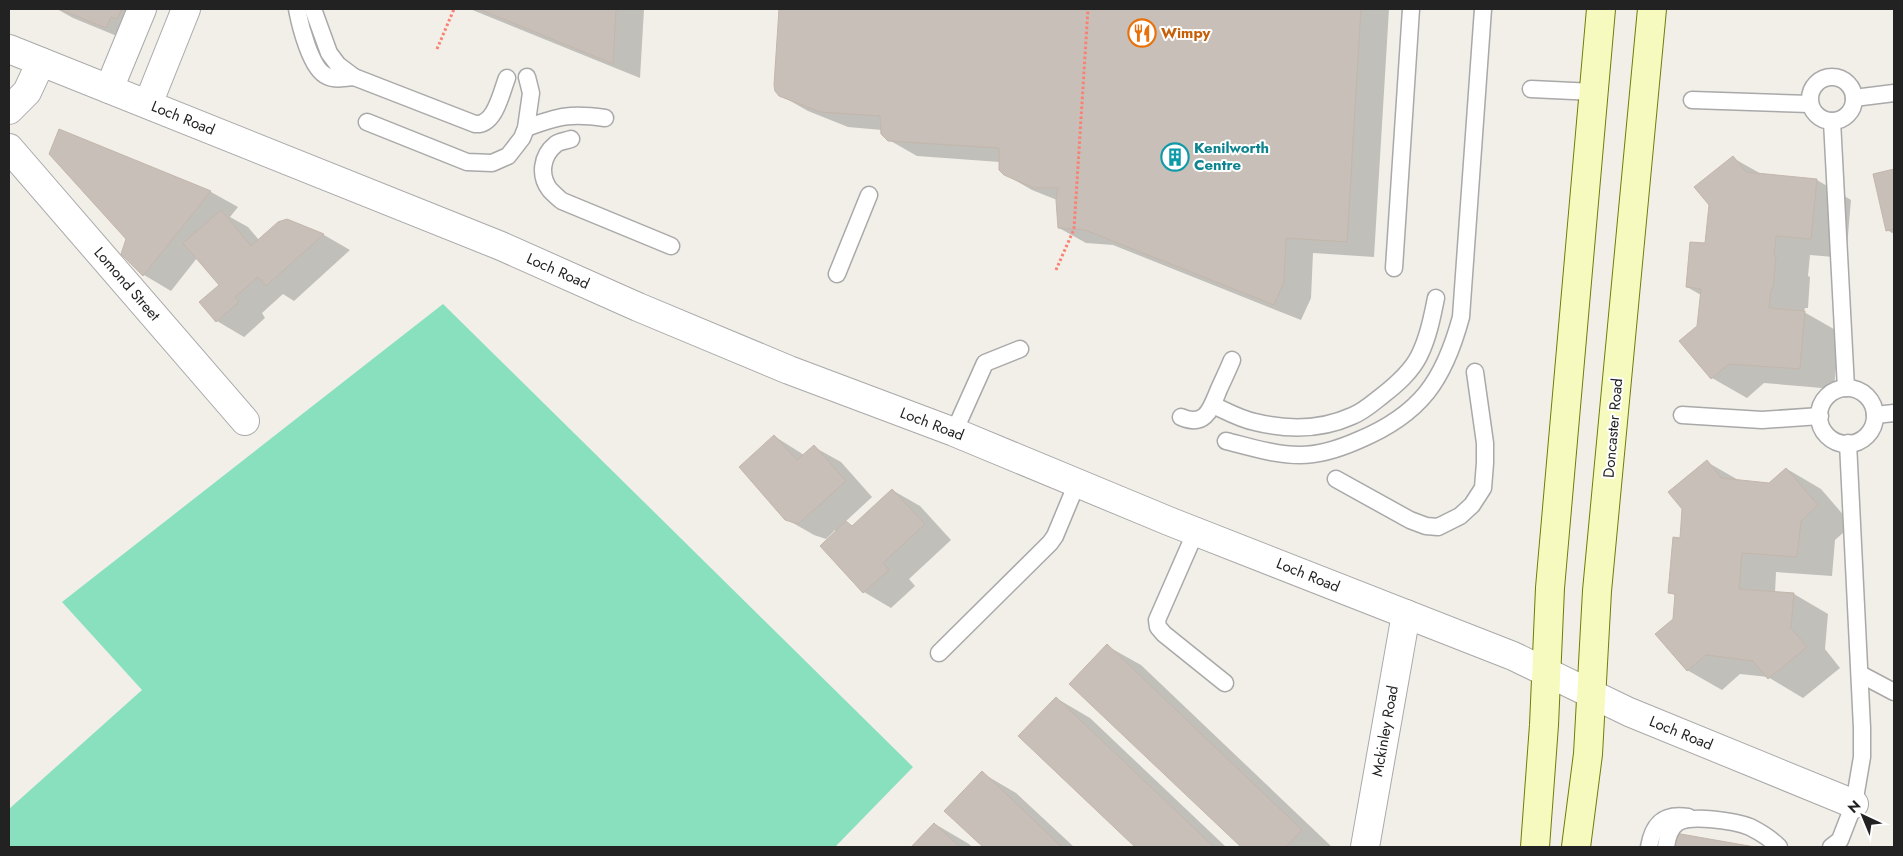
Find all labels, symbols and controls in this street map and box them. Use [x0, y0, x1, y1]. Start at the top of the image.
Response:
restaurant icon: Wimpy [1127, 18, 1157, 48]
place label: Wimpy [1161, 22, 1210, 44]
street label: Loch Road [148, 95, 218, 141]
place label: Kenilworth Centre [1194, 137, 1269, 176]
building icon: Kenilworth Centre [1160, 142, 1190, 172]
street label: Lomond Street [89, 242, 166, 326]
street label: Loch Road [523, 247, 593, 295]
street label: Doncaster Road [1598, 377, 1628, 479]
street label: Loch Road [897, 402, 967, 446]
street label: Loch Road [1273, 552, 1343, 598]
street label: Mckinley Road [1366, 684, 1404, 778]
street label: Loch Road [1646, 710, 1716, 756]
north arrow [1838, 791, 1888, 841]
text: N [1843, 796, 1865, 818]

